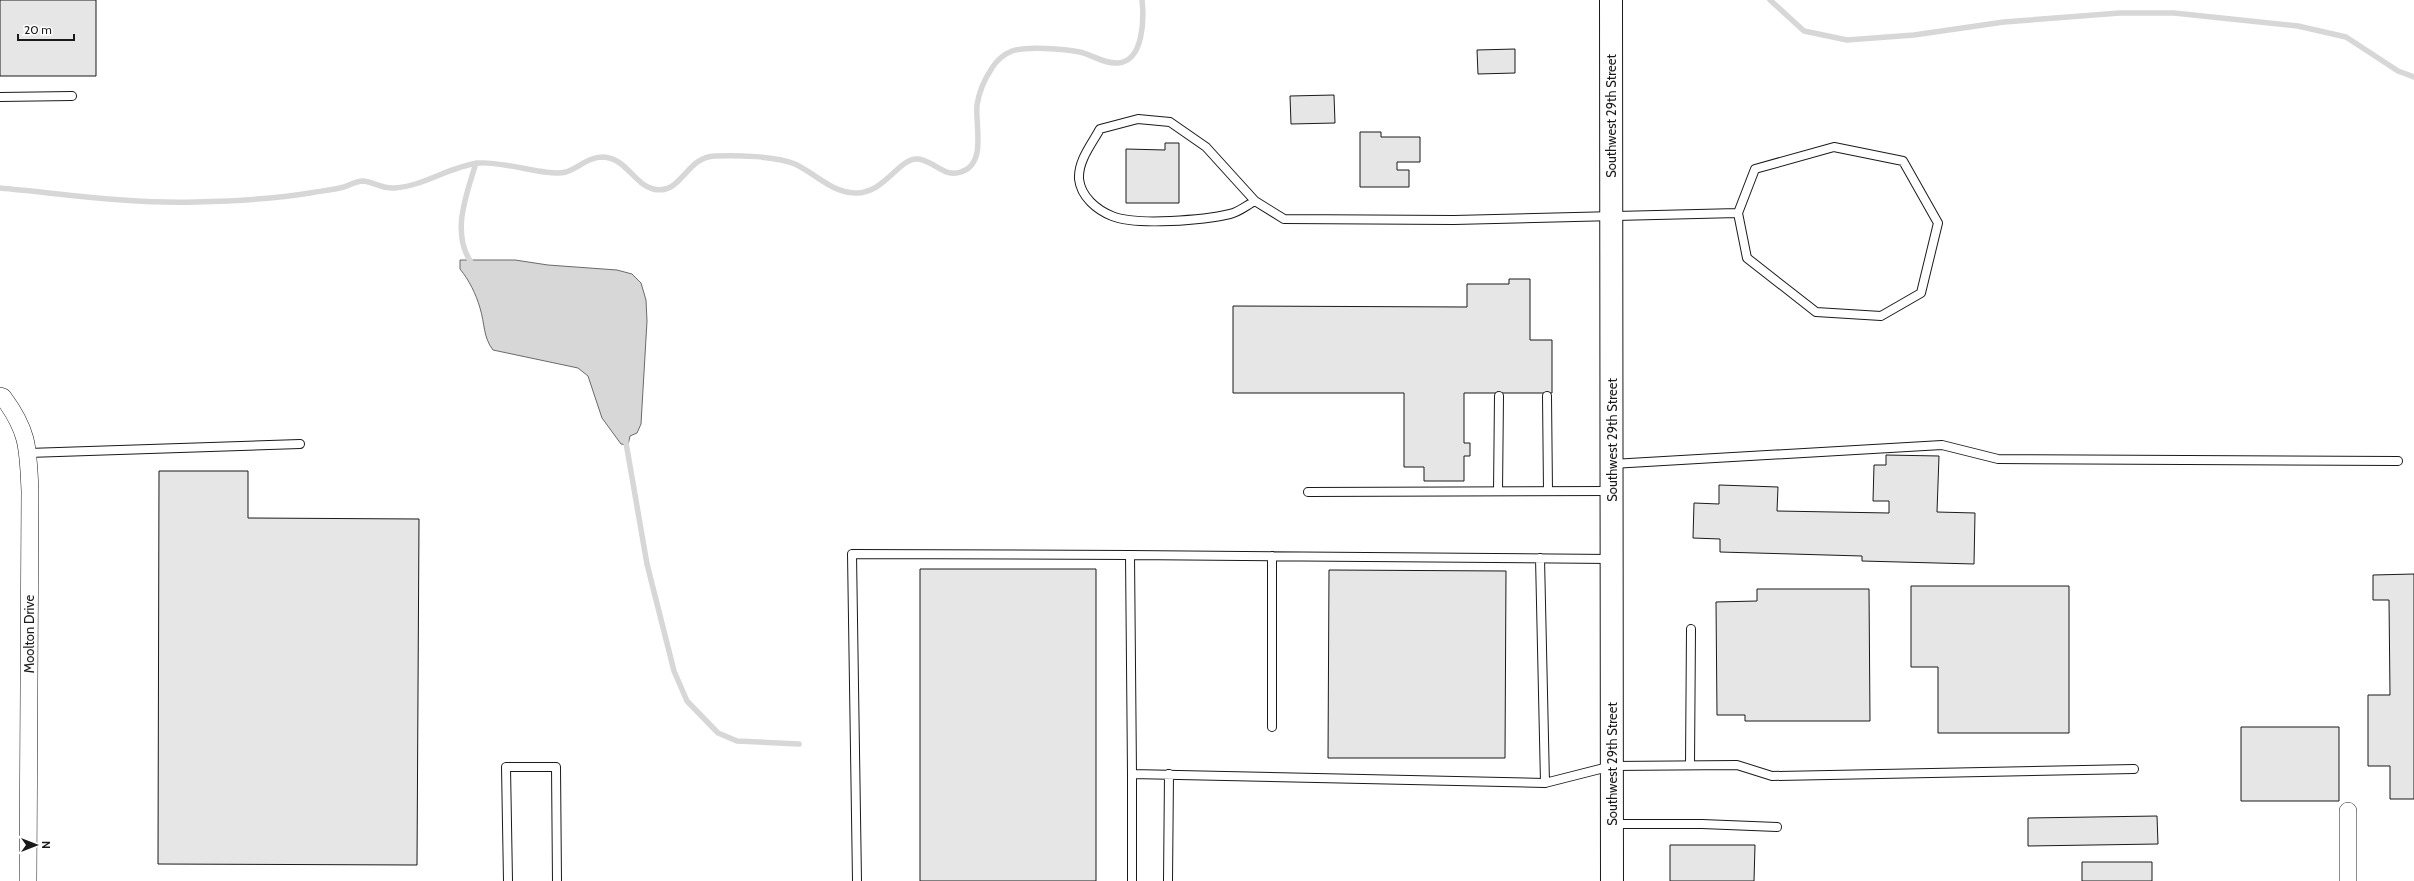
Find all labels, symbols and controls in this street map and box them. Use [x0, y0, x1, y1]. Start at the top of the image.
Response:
scale bar [18, 16, 74, 42]
text: 20 m [24, 22, 52, 37]
street label: Southwest 29th Street [1603, 54, 1619, 178]
street label: Southwest 29th Street [1604, 378, 1620, 502]
street label: Moolton Drive [21, 594, 37, 673]
street label: Southwest 29th Street [1604, 702, 1620, 826]
north arrow [16, 825, 56, 865]
text: N [39, 841, 53, 849]

